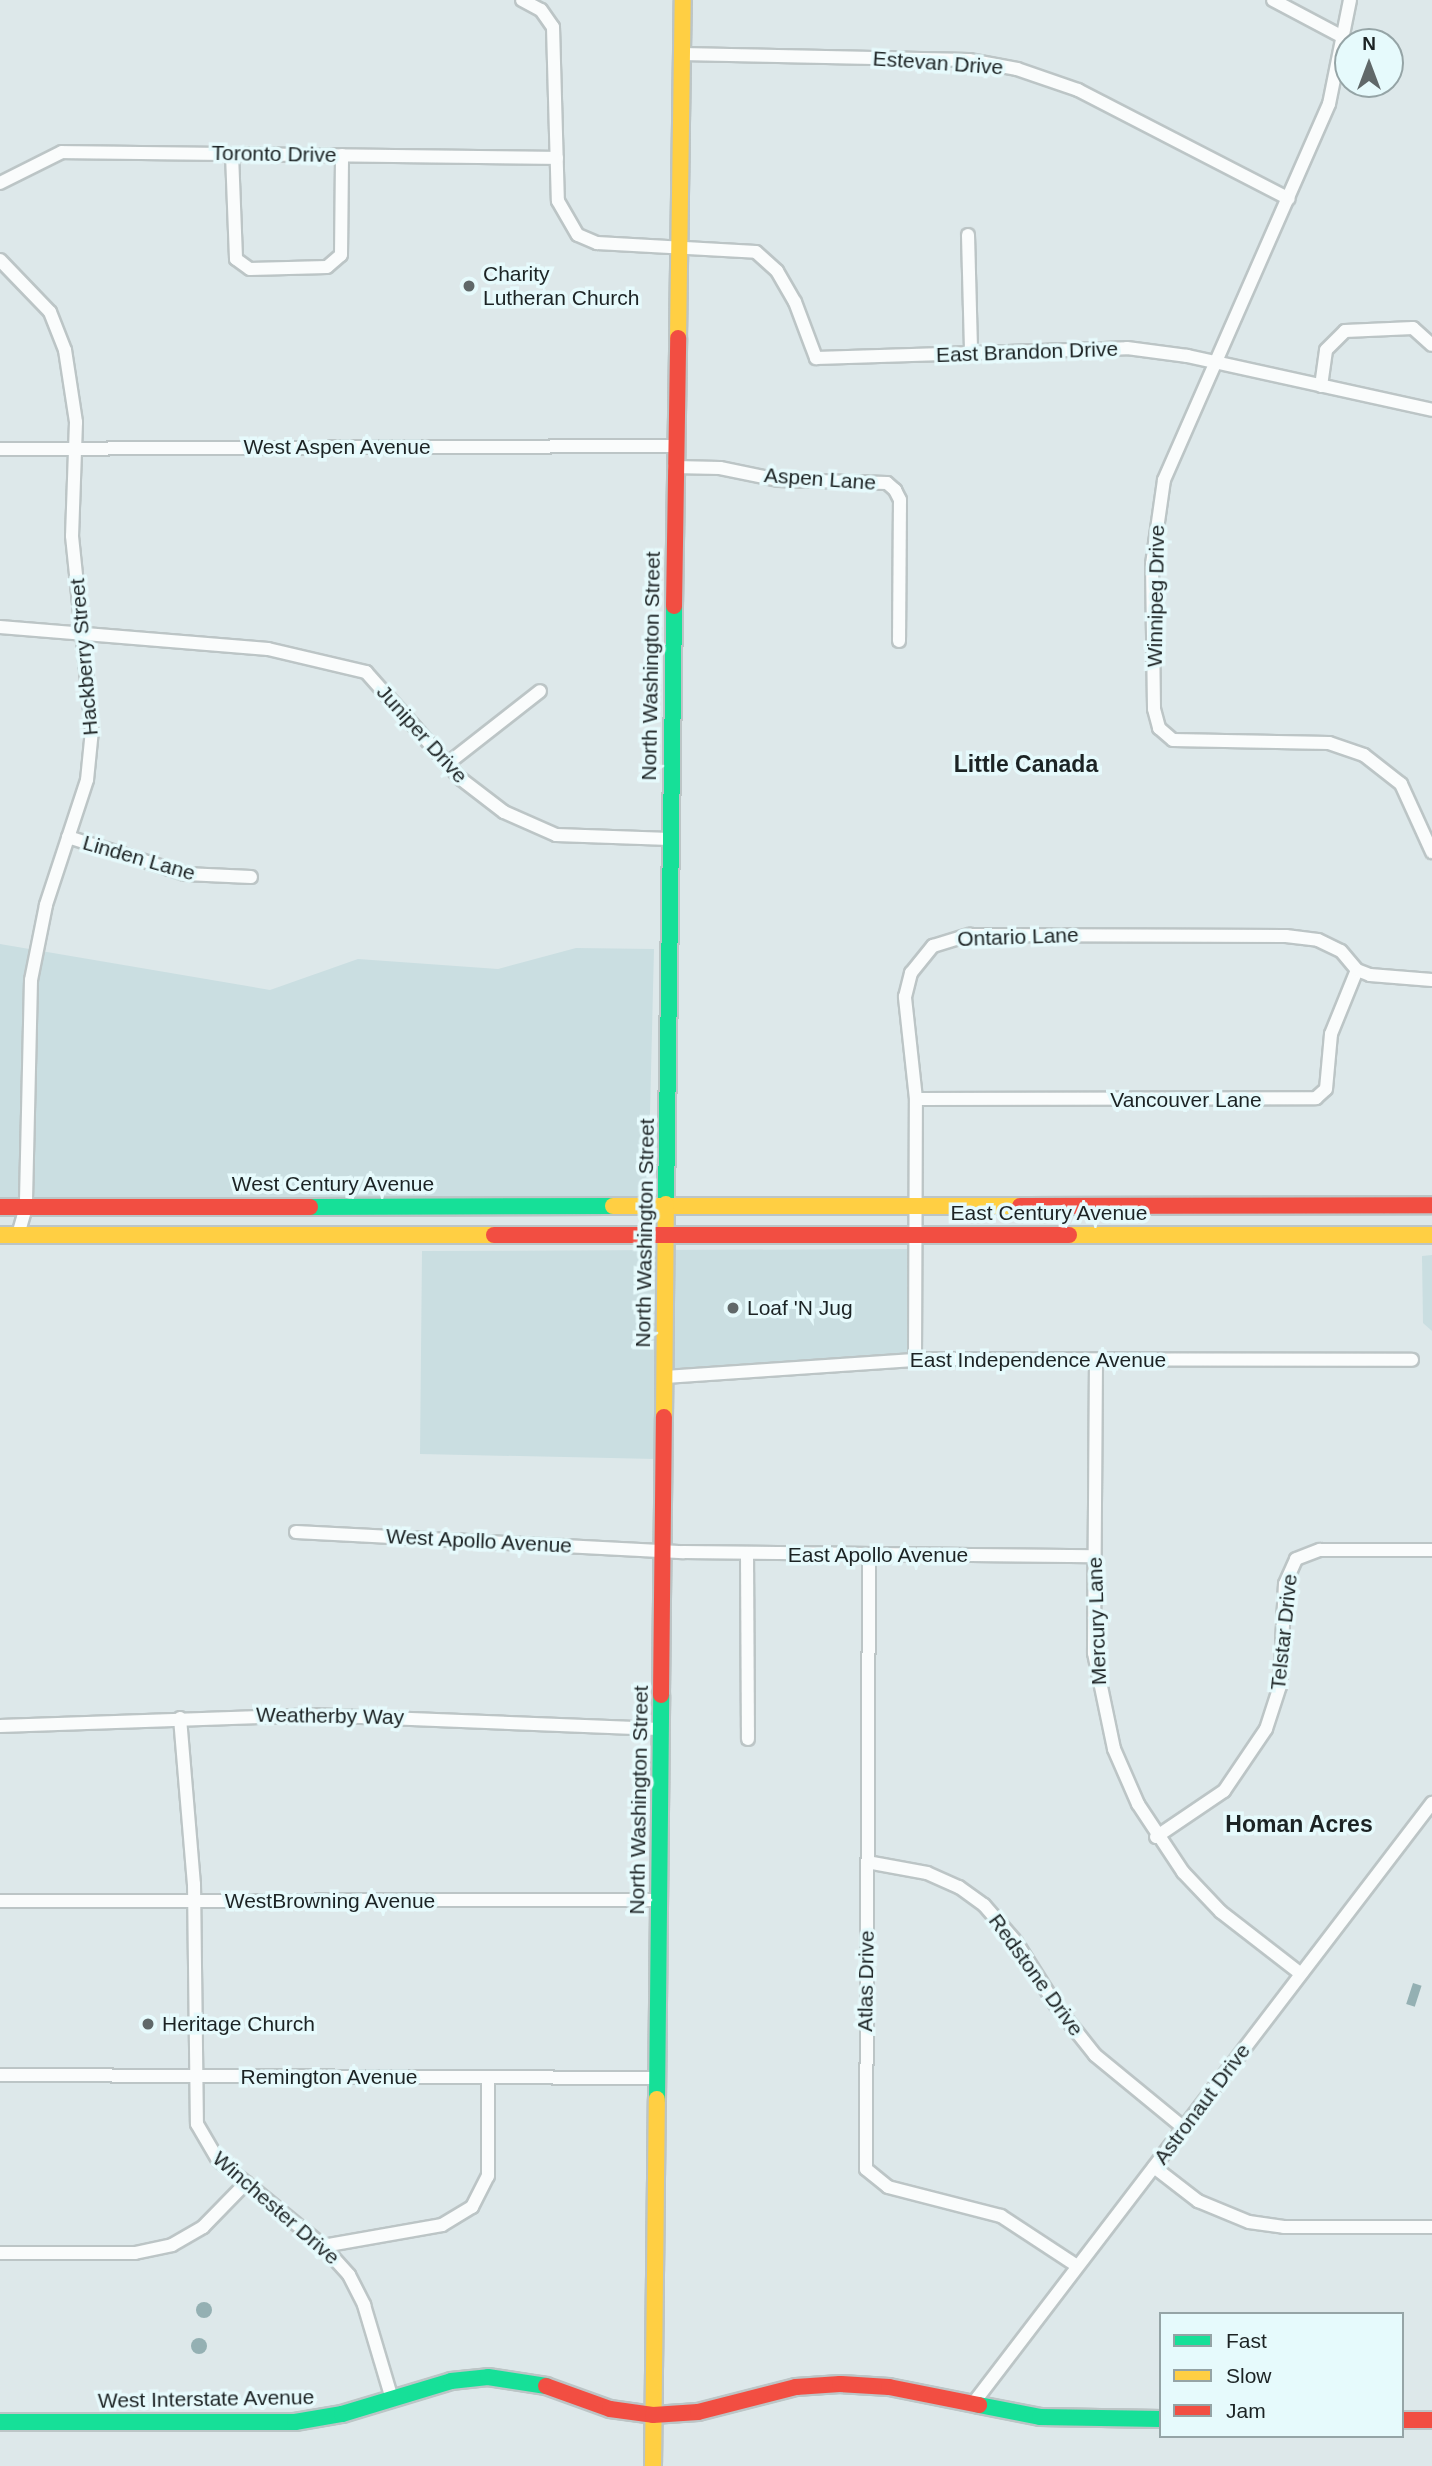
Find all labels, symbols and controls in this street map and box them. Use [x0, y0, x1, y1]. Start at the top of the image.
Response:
north arrow [1334, 28, 1404, 98]
text: N [1362, 33, 1376, 54]
street label: Estevan Drive [872, 46, 1004, 80]
street label: Toronto Drive [211, 140, 337, 168]
place label: Charity Lutheran Church [483, 261, 639, 311]
marker: Charity Lutheran Church [461, 278, 477, 294]
street label: East Brandon Drive [936, 336, 1118, 368]
street label: West Aspen Avenue [242, 434, 432, 460]
street label: Aspen Lane [763, 463, 877, 495]
street label: Winnipeg Drive [1142, 525, 1170, 667]
street label: North Washington Street [636, 551, 666, 781]
street label: Hackberry Street [65, 577, 103, 737]
street label: Juniper Drive [371, 680, 473, 788]
district label: Little Canada [954, 750, 1098, 778]
street label: Linden Lane [80, 830, 198, 886]
street label: Ontario Lane [957, 922, 1079, 952]
street label: Vancouver Lane [1110, 1087, 1262, 1113]
street label: North Washington Street [630, 1118, 660, 1348]
street label: West Century Avenue [231, 1171, 435, 1197]
street label: East Century Avenue [950, 1200, 1148, 1226]
place label: Loaf 'N Jug [747, 1295, 853, 1321]
marker: Loaf 'N Jug [725, 1300, 741, 1316]
street label: East Independence Avenue [909, 1347, 1167, 1373]
street label: West Apollo Avenue [384, 1523, 574, 1559]
street label: East Apollo Avenue [787, 1542, 969, 1568]
street label: Mercury Lane [1082, 1556, 1112, 1686]
street label: Telstar Drive [1265, 1573, 1303, 1691]
street label: North Washington Street [624, 1685, 654, 1915]
street label: Weatherby Way [256, 1702, 404, 1730]
district label: Homan Acres [1225, 1810, 1373, 1838]
street label: WestBrowning Avenue [224, 1888, 436, 1914]
street label: Redstone Drive [983, 1909, 1089, 2041]
street label: Atlas Drive [853, 1930, 879, 2032]
place label: Heritage Church [162, 2011, 315, 2037]
marker: Heritage Church [140, 2016, 156, 2032]
street label: Astronaut Drive [1148, 2039, 1256, 2169]
street label: Remington Avenue [240, 2064, 418, 2090]
street label: Winchester Drive [207, 2146, 345, 2270]
legend [1159, 2312, 1404, 2438]
text: Fast [1226, 2329, 1267, 2352]
text: Slow [1226, 2364, 1272, 2387]
street label: West Interstate Avenue [97, 2385, 315, 2413]
text: Jam [1226, 2399, 1266, 2422]

